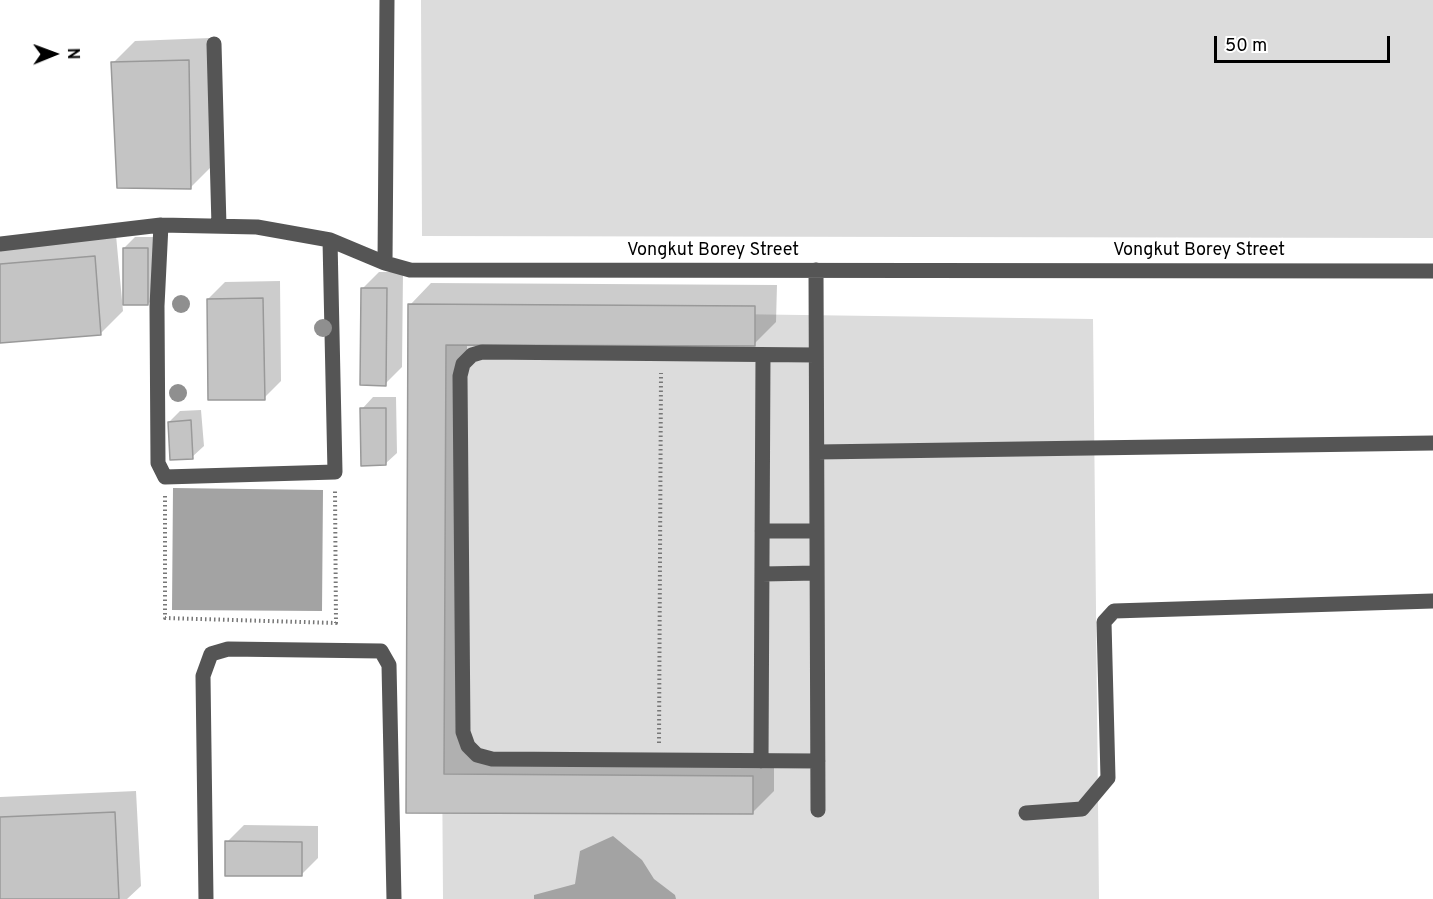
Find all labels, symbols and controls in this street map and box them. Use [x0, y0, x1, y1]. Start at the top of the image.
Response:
north arrow [24, 24, 84, 84]
scale bar [1217, 24, 1392, 62]
text: 50 m [1225, 35, 1267, 58]
text: N [62, 48, 82, 60]
street label: Vongkut Borey Street [627, 240, 799, 262]
street label: Vongkut Borey Street [1113, 240, 1285, 262]

